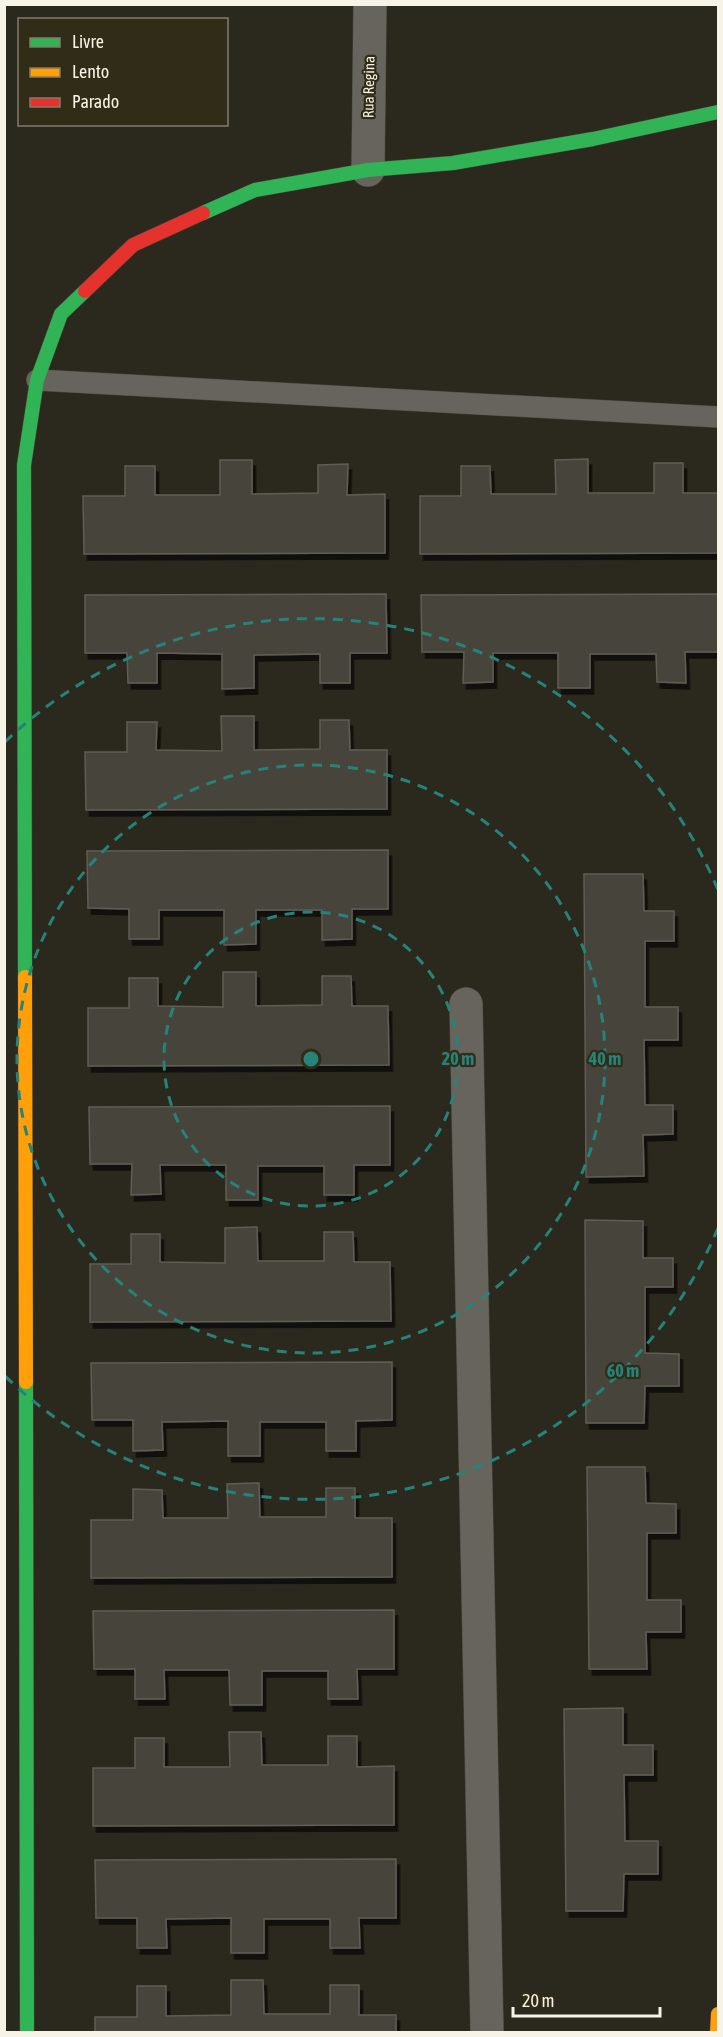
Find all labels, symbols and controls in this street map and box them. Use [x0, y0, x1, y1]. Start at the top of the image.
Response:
legend [18, 18, 228, 126]
text: Livre [72, 31, 104, 52]
street label: Rua Regina [359, 56, 378, 118]
text: Lento [72, 61, 109, 82]
text: Parado [72, 91, 119, 112]
text: 20 m [442, 1048, 474, 1069]
text: 40 m [588, 1048, 621, 1069]
centre of rings [301, 1049, 321, 1069]
text: 60 m [607, 1360, 639, 1381]
scale bar [513, 1980, 660, 2018]
text: 20 m [522, 1990, 554, 2011]

